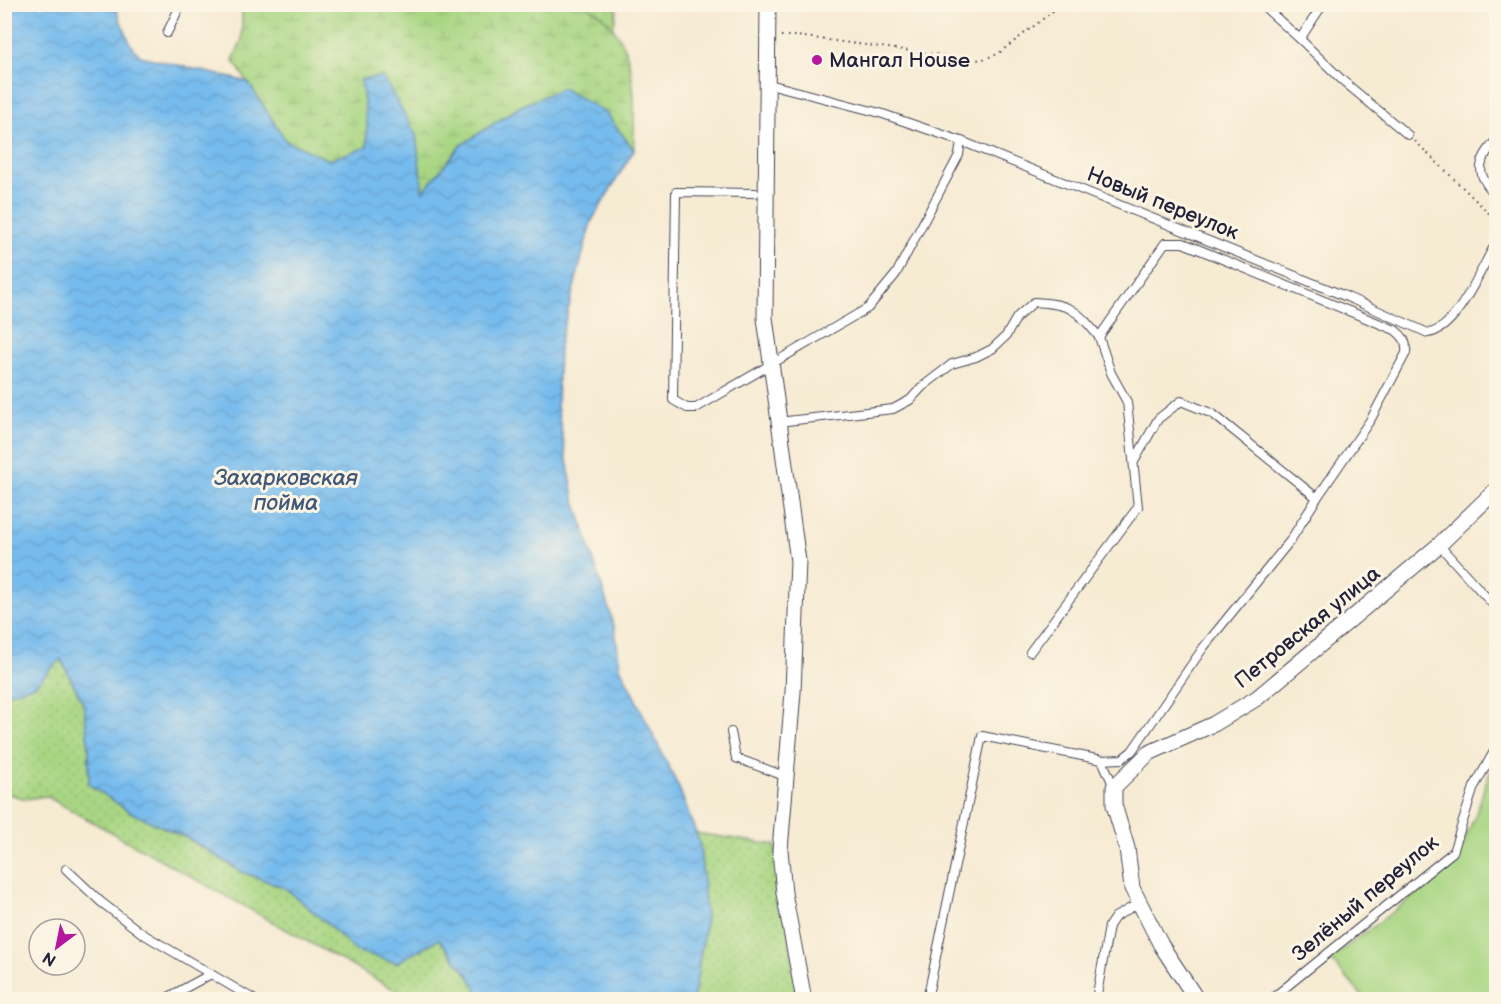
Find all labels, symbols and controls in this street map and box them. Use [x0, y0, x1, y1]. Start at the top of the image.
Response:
place label: Мангал House [829, 48, 970, 73]
marker: Мангал House [810, 53, 824, 67]
street label: Новый переулок [1083, 162, 1242, 245]
water label: Захарковская пойма [214, 465, 358, 517]
street label: Петровская улица [1230, 561, 1386, 694]
street label: Зелёный переулок [1287, 830, 1444, 967]
north arrow [27, 917, 87, 977]
text: N [40, 947, 60, 970]

